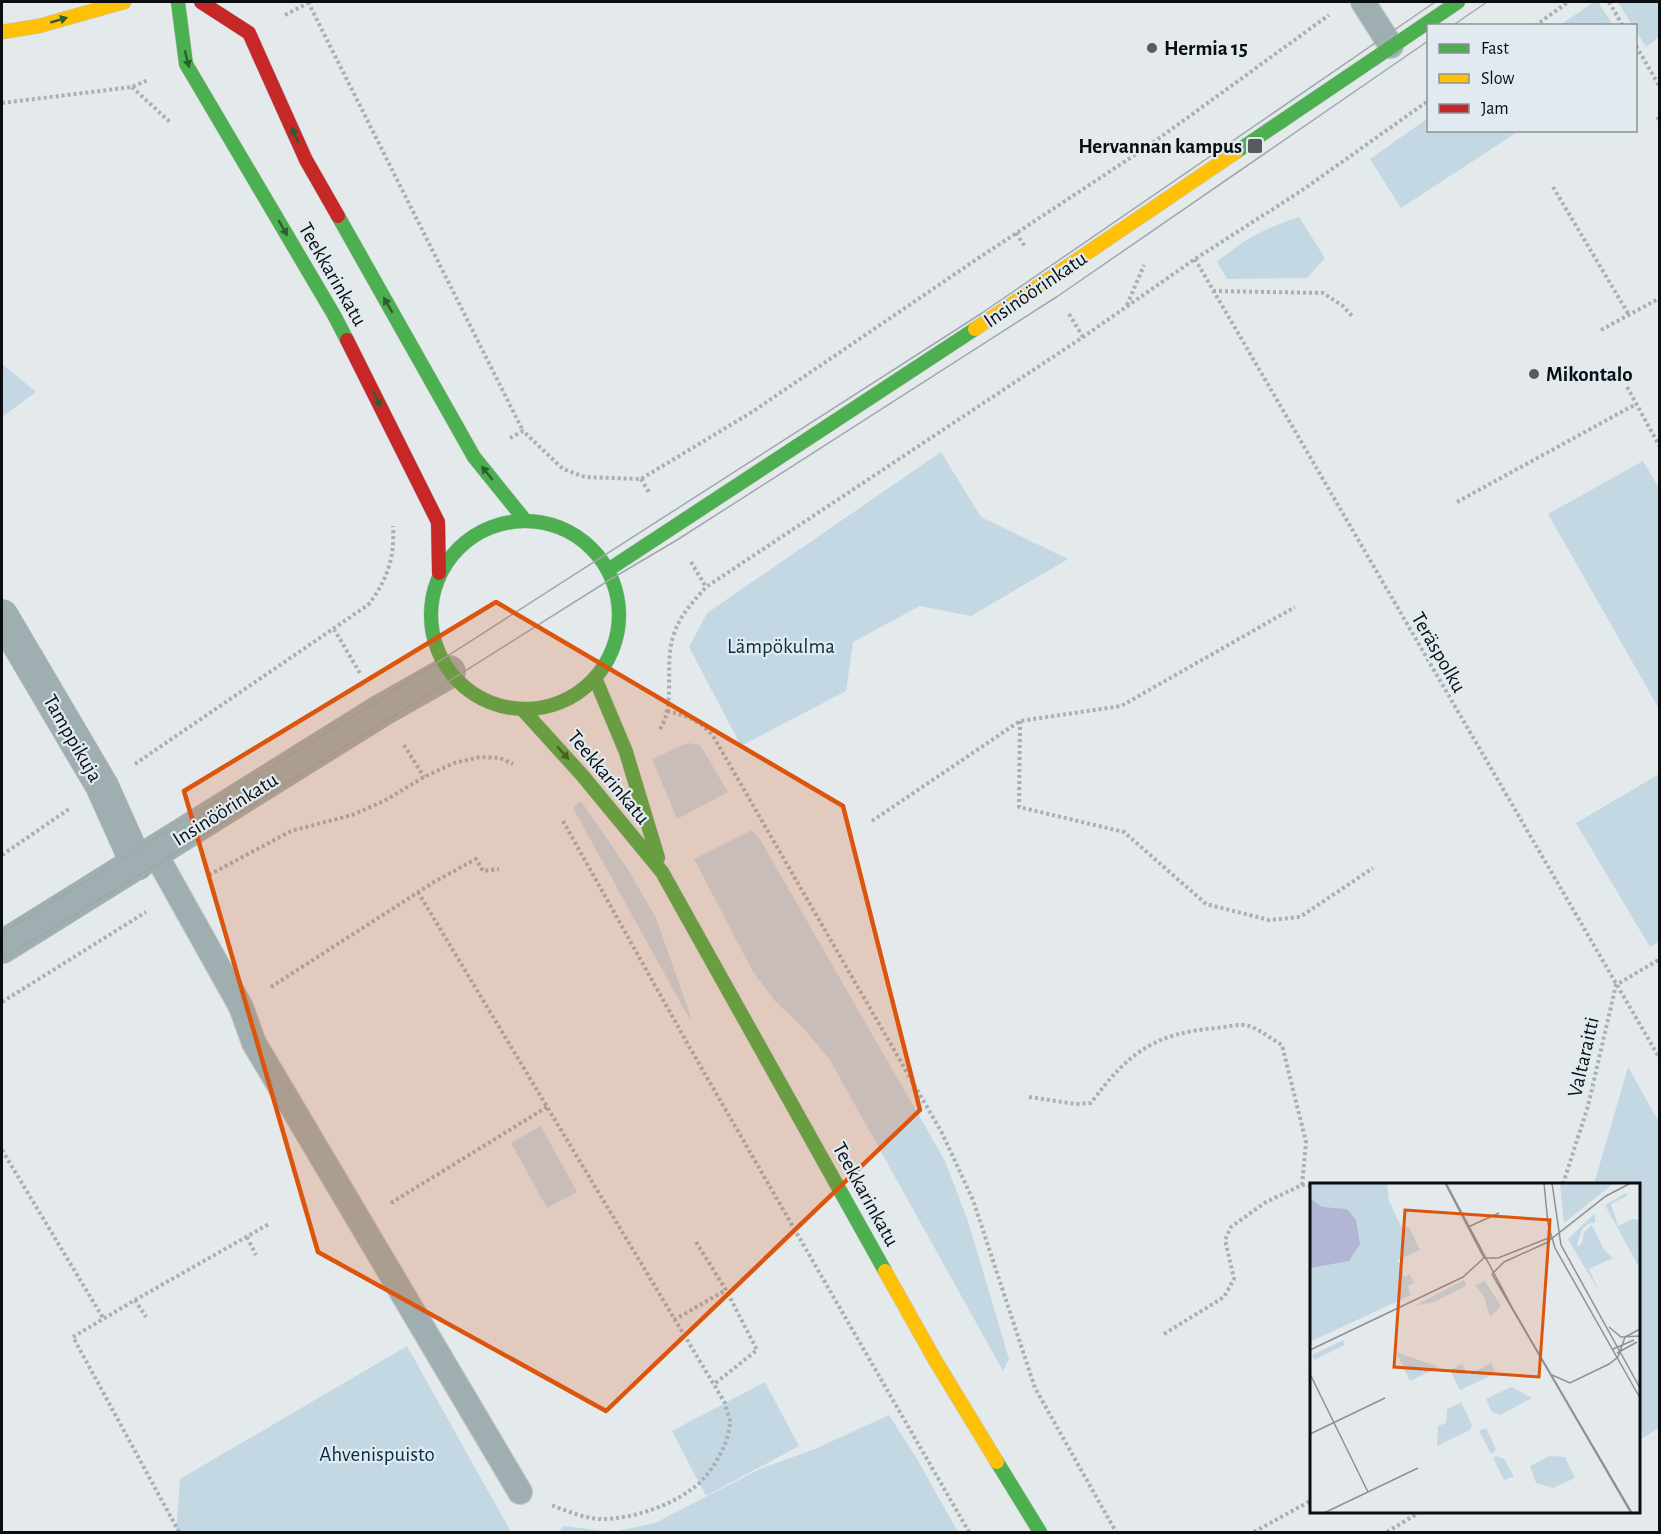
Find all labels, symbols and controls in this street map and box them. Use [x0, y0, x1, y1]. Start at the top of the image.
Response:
one-way arrow [50, 15, 68, 25]
legend [1427, 24, 1637, 132]
place label: Hermia 15 [1164, 38, 1248, 59]
text: Fast [1481, 40, 1509, 58]
marker: Hermia 15 [1145, 41, 1159, 55]
one-way arrow [183, 50, 192, 68]
text: Slow [1481, 70, 1514, 88]
text: Jam [1481, 100, 1509, 118]
one-way arrow [290, 126, 299, 143]
place label: Hervannan kampus [1078, 136, 1242, 157]
marker: Hervannan kampus [1246, 137, 1264, 155]
street label: Teekkarinkatu [295, 219, 371, 330]
one-way arrow [278, 220, 288, 237]
street label: Insinöörinkatu [980, 247, 1091, 331]
one-way arrow [383, 297, 393, 314]
place label: Mikontalo [1546, 364, 1633, 385]
marker: Mikontalo [1527, 367, 1541, 381]
one-way arrow [372, 391, 382, 408]
one-way arrow [481, 466, 494, 481]
street label: Teräspolku [1407, 608, 1470, 696]
park label: Lämpökulma [727, 636, 835, 657]
street label: Tamppikuja [39, 691, 106, 786]
street label: Teekkarinkatu [563, 726, 654, 829]
one-way arrow [555, 746, 569, 760]
street label: Insinöörinkatu [169, 769, 282, 850]
street label: Valtaraitti [1564, 1015, 1603, 1099]
street label: Teekkarinkatu [828, 1139, 903, 1250]
inset map [1310, 1183, 1640, 1513]
park label: Ahvenispuisto [319, 1444, 435, 1465]

